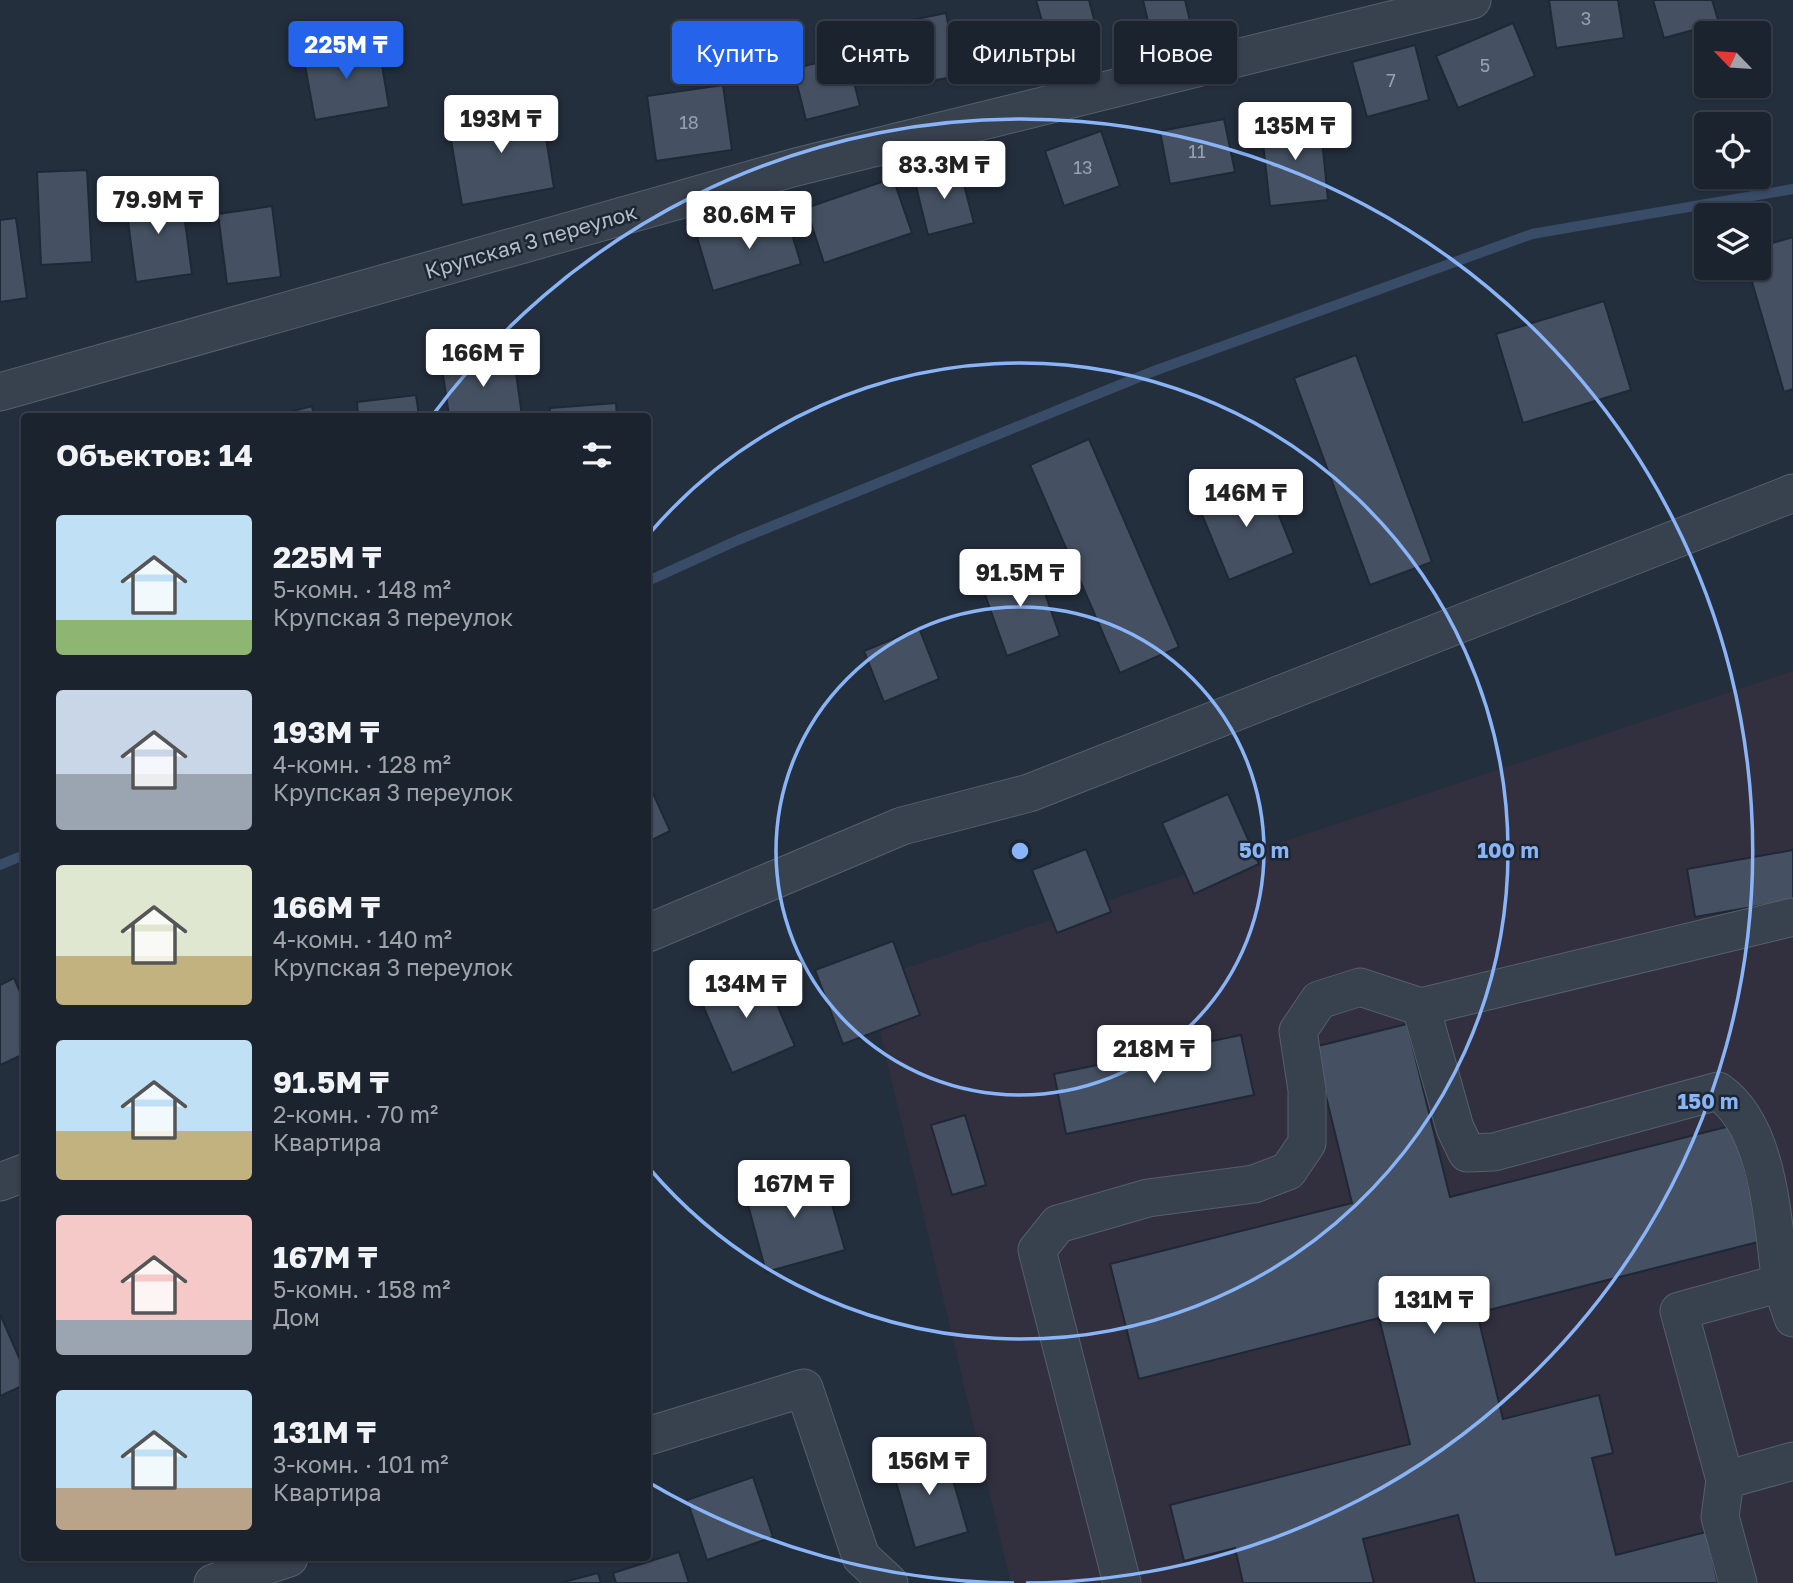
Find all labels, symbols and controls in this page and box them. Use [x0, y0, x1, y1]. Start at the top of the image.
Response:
house number: 3 [1581, 7, 1591, 29]
chip: Купить [672, 21, 803, 84]
chip: Снять [817, 21, 934, 84]
chip: Фильтры [948, 21, 1100, 84]
chip: Новое [1114, 21, 1237, 84]
north arrow [1694, 21, 1771, 98]
map controls [1694, 21, 1771, 280]
pin: 225M ₸ [289, 22, 403, 81]
text: 225M ₸ [304, 30, 388, 58]
house number: 5 [1480, 54, 1490, 76]
house number: 7 [1386, 69, 1396, 91]
pin: 193M ₸ [444, 96, 558, 155]
pin: 135M ₸ [1238, 102, 1352, 162]
text: 193M ₸ [460, 104, 542, 132]
house number: 18 [679, 111, 699, 133]
text: 135M ₸ [1254, 111, 1336, 139]
button: locate [1694, 112, 1771, 189]
house number: 11 [1188, 140, 1206, 162]
pin: 83.3M ₸ [879, 142, 1009, 201]
text: 83.3M ₸ [898, 150, 990, 178]
house number: 13 [1073, 156, 1093, 178]
pin: 79.9M ₸ [93, 176, 223, 236]
text: 79.9M ₸ [113, 185, 203, 213]
pin: 80.6M ₸ [684, 191, 814, 251]
street label: Крупская 3 переулок [422, 198, 640, 284]
text: 80.6M ₸ [703, 200, 795, 228]
button: layers [1694, 203, 1771, 280]
pin: 166M ₸ [426, 330, 540, 389]
text: 166M ₸ [442, 338, 524, 366]
icon: filters [578, 436, 616, 474]
text: Объектов: 14 [56, 437, 253, 473]
pin: 146M ₸ [1189, 470, 1303, 529]
text: 146M ₸ [1205, 478, 1287, 506]
text: 225M ₸ [273, 539, 382, 575]
icon: home [112, 543, 196, 627]
pin: 91.5M ₸ [955, 550, 1085, 609]
text: 91.5M ₸ [975, 558, 1065, 586]
text: 5-комн. · 148 m² [273, 575, 451, 603]
text: Крупская 3 переулок [273, 603, 513, 631]
text: 193M ₸ [273, 714, 380, 750]
icon: home [112, 718, 196, 802]
text: 4-комн. · 128 m² [273, 750, 451, 778]
text: Крупская 3 переулок [273, 778, 513, 806]
text: 50 m [1239, 837, 1289, 863]
text: 100 m [1477, 837, 1539, 863]
centre of rings [1008, 839, 1032, 863]
text: 166M ₸ [273, 889, 380, 925]
icon: home [112, 893, 196, 977]
text: 4-комн. · 140 m² [273, 925, 452, 953]
text: Крупская 3 переулок [273, 953, 513, 981]
pin: 134M ₸ [689, 960, 803, 1020]
text: 134M ₸ [705, 969, 787, 997]
pin: 218M ₸ [1097, 1026, 1211, 1085]
text: 218M ₸ [1113, 1034, 1195, 1062]
text: 91.5M ₸ [273, 1064, 389, 1100]
icon: home [112, 1068, 196, 1152]
text: 150 m [1678, 1088, 1738, 1114]
text: 2-комн. · 70 m² [273, 1100, 438, 1128]
text: Квартира [273, 1128, 381, 1156]
pin: 167M ₸ [737, 1160, 851, 1220]
text: 167M ₸ [754, 1169, 834, 1197]
text: 167M ₸ [273, 1239, 378, 1275]
icon: home [112, 1243, 196, 1327]
text: 5-комн. · 158 m² [273, 1275, 450, 1303]
pin: 131M ₸ [1377, 1276, 1491, 1336]
text: 131M ₸ [1395, 1285, 1473, 1313]
text: Дом [273, 1303, 320, 1331]
text: 131M ₸ [273, 1414, 376, 1450]
icon: home [112, 1418, 196, 1502]
pin: 156M ₸ [872, 1438, 986, 1497]
text: 156M ₸ [888, 1446, 970, 1474]
text: 3-комн. · 101 m² [273, 1450, 449, 1478]
text: Квартира [273, 1478, 381, 1506]

